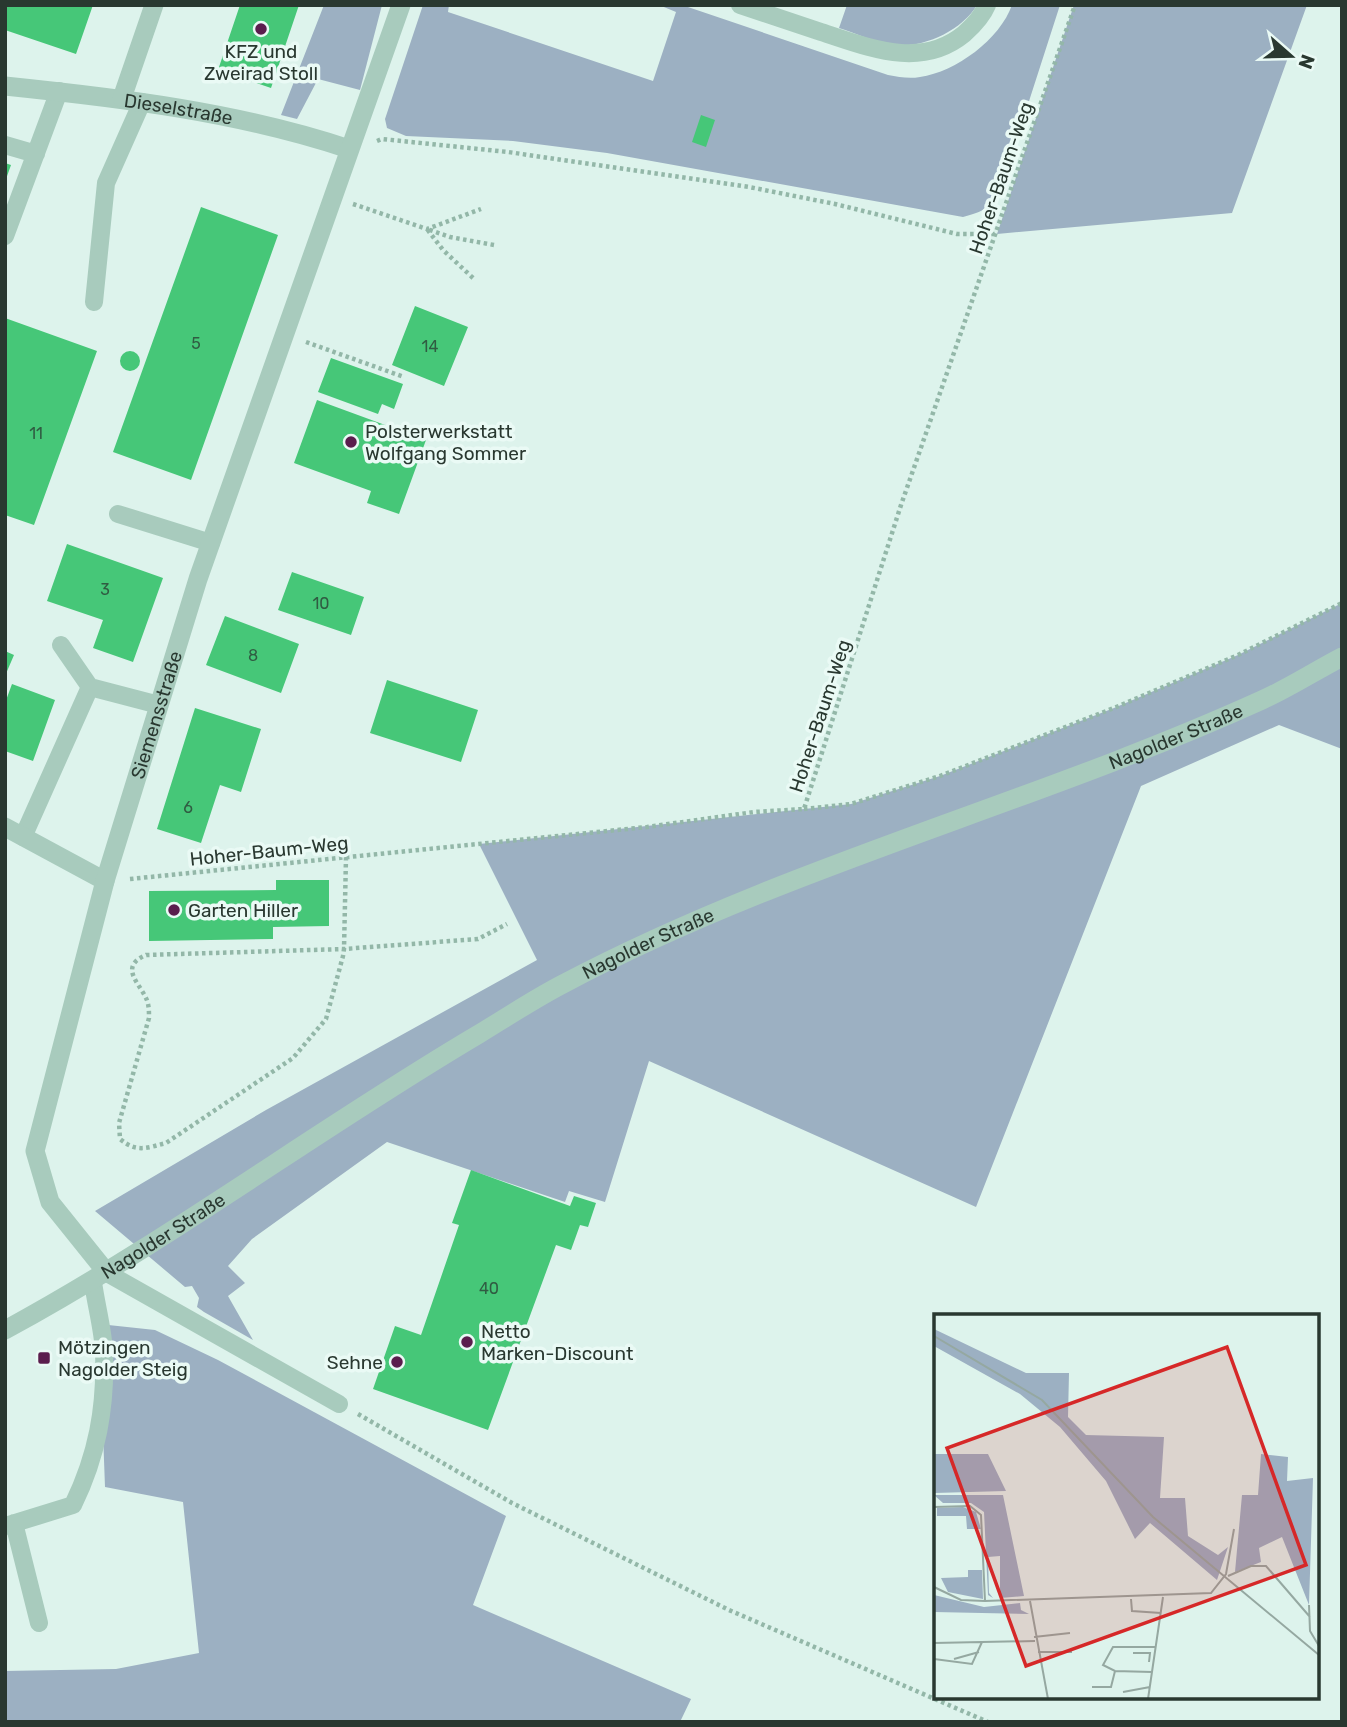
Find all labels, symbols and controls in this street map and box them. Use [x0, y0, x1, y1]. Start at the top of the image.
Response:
marker: KFZ und Zweirad Stoll [253, 21, 269, 37]
north arrow [1256, 21, 1326, 91]
place label: KFZ und Zweirad Stoll [204, 40, 318, 85]
text: N [1293, 51, 1320, 72]
street label: Dieselstraße [123, 88, 235, 129]
street label: Hoher-Baum-Weg [964, 99, 1038, 257]
house number: 5 [191, 334, 201, 353]
house number: 14 [422, 337, 438, 356]
place label: Polsterwerkstatt Wolfgang Sommer [365, 420, 527, 465]
house number: 11 [29, 424, 43, 443]
marker: Polsterwerkstatt Wolfgang Sommer [343, 434, 359, 450]
house number: 3 [100, 580, 110, 599]
house number: 10 [312, 594, 330, 613]
street label: Hoher-Baum-Weg [784, 637, 856, 795]
house number: 8 [248, 646, 258, 665]
street label: Siemensstraße [126, 648, 187, 781]
street label: Nagolder Straße [1105, 699, 1246, 774]
house number: 6 [183, 798, 193, 817]
street label: Hoher-Baum-Weg [189, 831, 349, 871]
place label: Garten Hiller [188, 899, 299, 922]
marker: Garten Hiller [166, 902, 182, 918]
street label: Nagolder Straße [578, 903, 717, 984]
street label: Nagolder Straße [97, 1188, 229, 1284]
house number: 40 [479, 1279, 499, 1298]
inset map [934, 1314, 1319, 1699]
place label: Netto Marken-Discount [481, 1320, 634, 1365]
marker: Netto Marken-Discount [459, 1334, 475, 1350]
place label: Mötzingen Nagolder Steig [58, 1336, 188, 1381]
marker: Mötzingen Nagolder Steig [36, 1350, 52, 1366]
place label: Sehne [327, 1351, 383, 1374]
marker: Sehne [389, 1354, 405, 1370]

